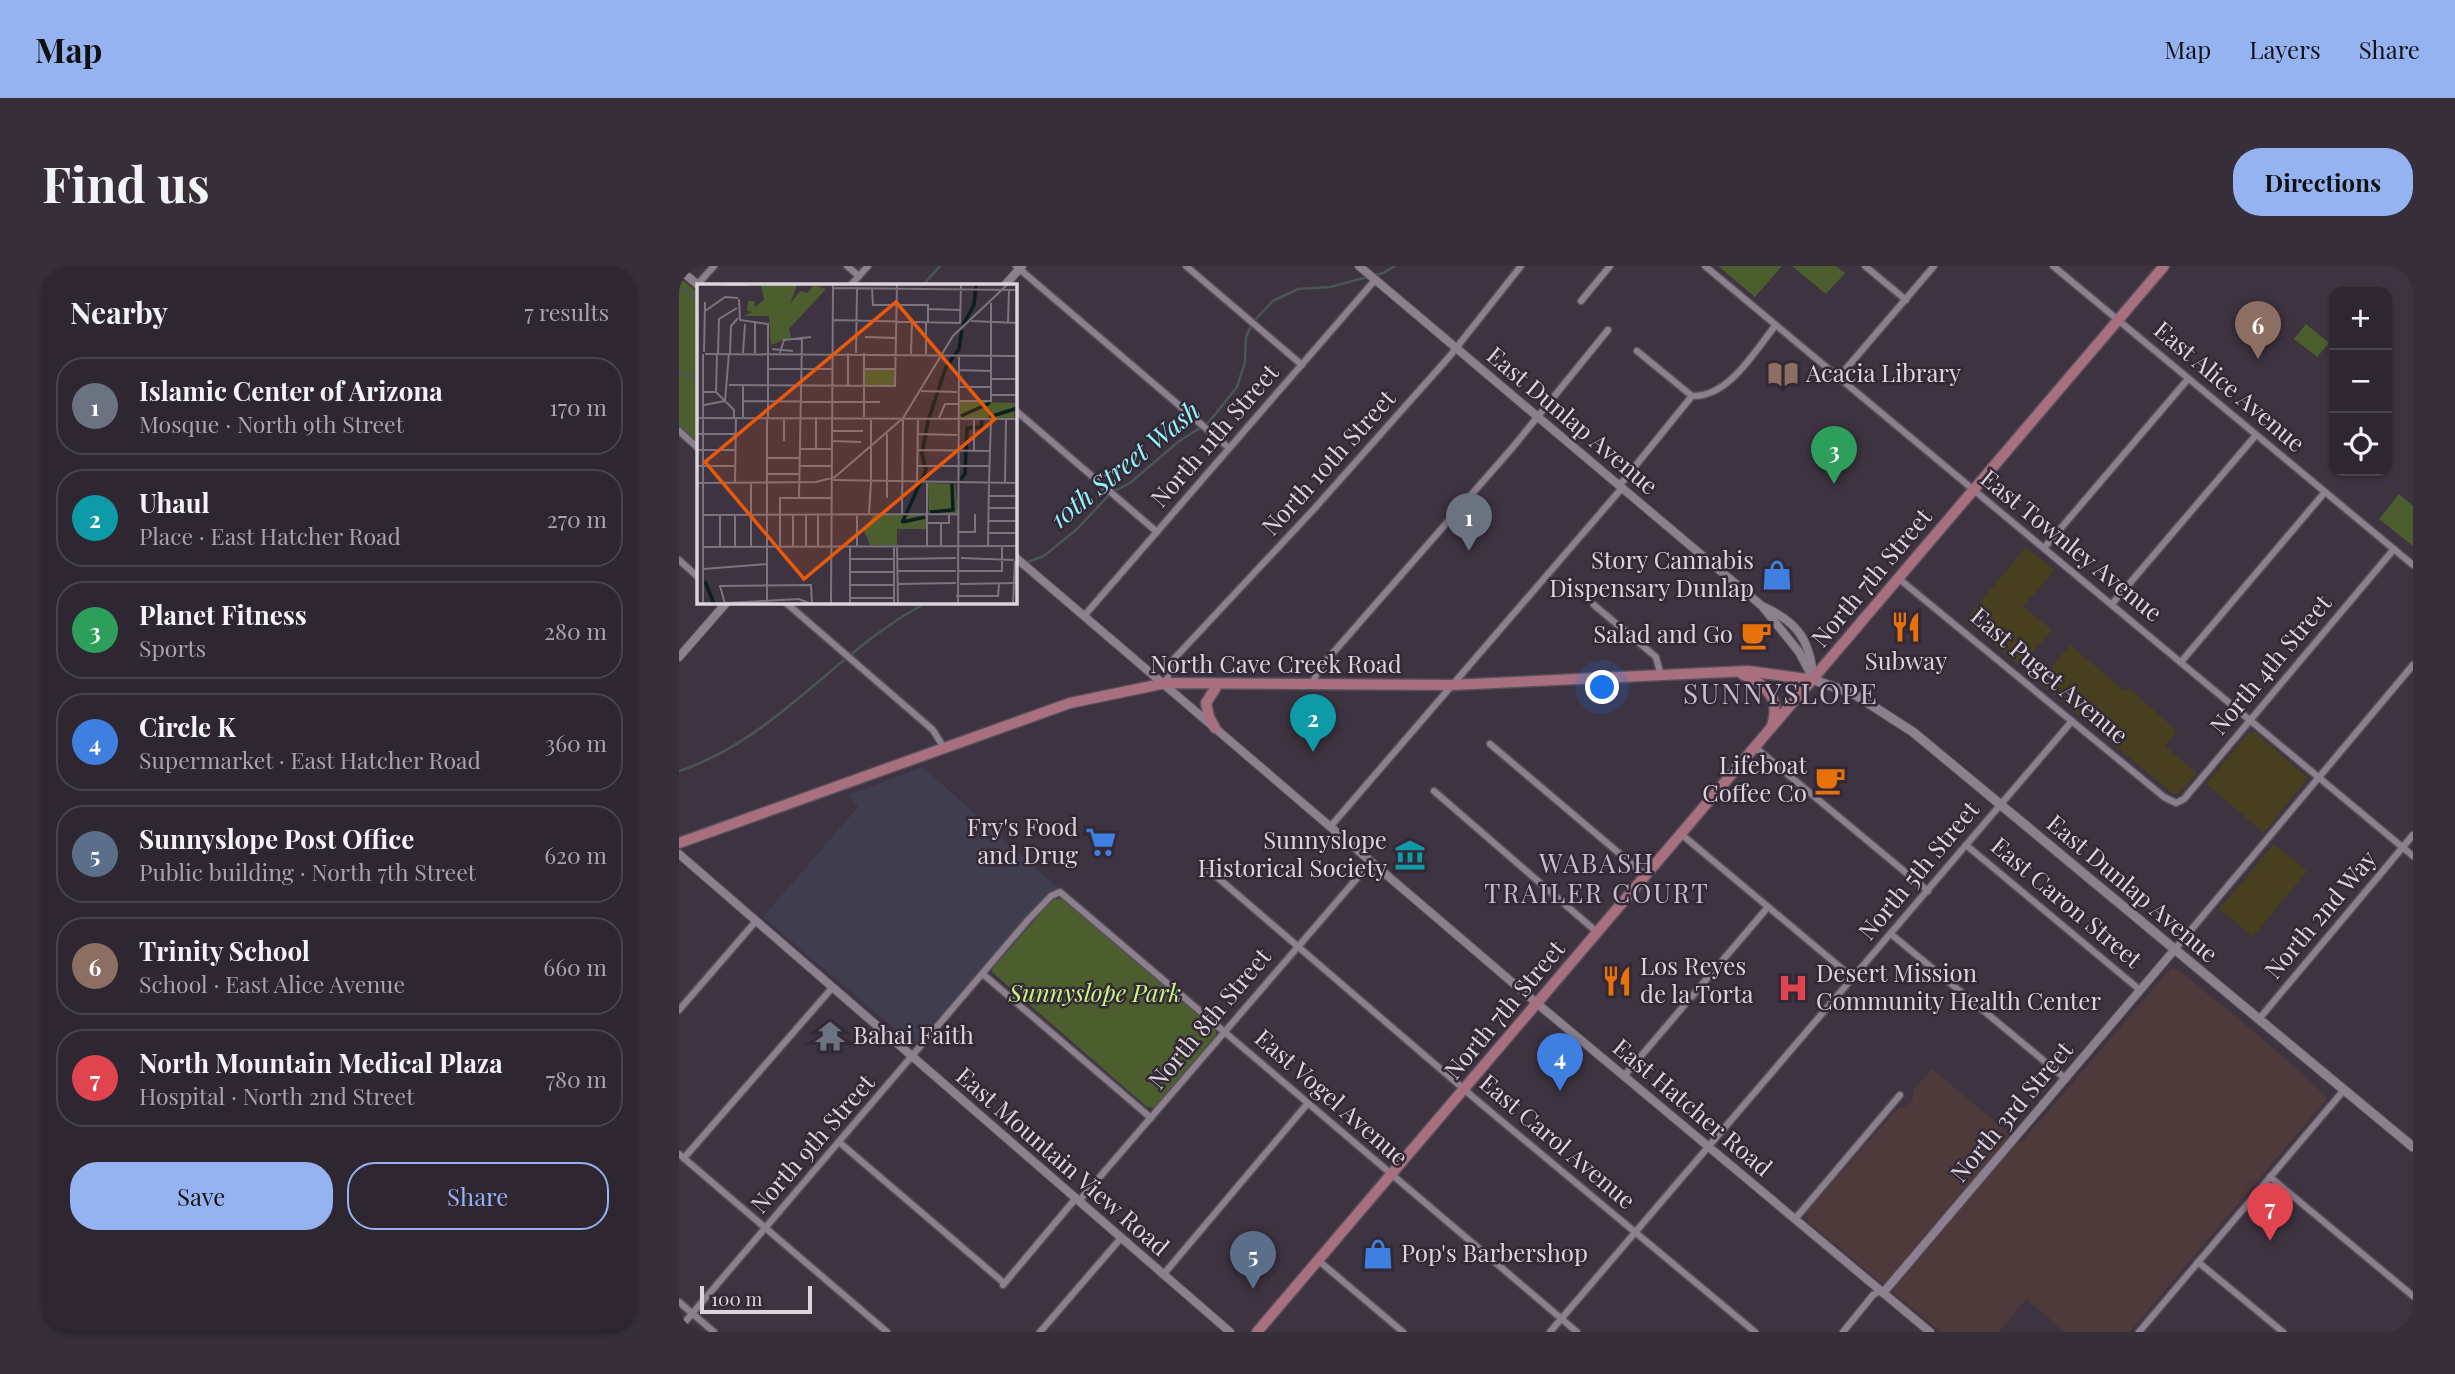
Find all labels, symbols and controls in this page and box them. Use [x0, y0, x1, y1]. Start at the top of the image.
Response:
text: Map [35, 27, 102, 71]
text: Map [2165, 33, 2211, 65]
text: Layers [2249, 33, 2321, 65]
text: Share [2359, 33, 2420, 65]
button: Directions [2233, 148, 2413, 216]
text: Find us [42, 150, 210, 215]
inset map [697, 284, 1017, 604]
map controls [2329, 287, 2392, 476]
button: + [2329, 287, 2392, 350]
text: Nearby [70, 292, 168, 332]
text: 7 results [524, 296, 609, 327]
pin: 6 [2235, 301, 2281, 359]
street label: East Alice Avenue [2148, 313, 2312, 458]
street label: East Dunlap Avenue [1481, 338, 1666, 501]
button: − [2329, 350, 2392, 413]
street label: North 11th Street [1142, 356, 1285, 513]
place label: Acacia Library [1805, 356, 1961, 388]
library icon: Acacia Library [1766, 357, 1800, 391]
text: Islamic Center of Arizona [139, 373, 443, 408]
street label: North 10th Street [1254, 382, 1402, 541]
text: 1 [91, 391, 99, 422]
text: 170 m [549, 391, 607, 422]
water label: 10th Street Wash [1042, 392, 1206, 535]
text: Mosque · North 9th Street [139, 408, 404, 439]
button: locate [2329, 413, 2392, 476]
pin: 3 [1811, 426, 1857, 484]
street label: East Townley Avenue [1975, 461, 2170, 628]
text: Uhaul [139, 485, 210, 520]
pin: 1 [1446, 493, 1492, 551]
street label: North 7th Street [1803, 500, 1938, 653]
text: 2 [89, 503, 101, 534]
text: 270 m [547, 503, 607, 534]
text: Place · East Hatcher Road [139, 520, 401, 551]
place label: Story Cannabis Dispensary Dunlap [1549, 543, 1754, 603]
shop icon: Story Cannabis Dispensary Dunlap [1760, 558, 1794, 592]
street label: North 4th Street [2202, 587, 2338, 740]
text: Planet Fitness [139, 597, 307, 632]
street label: East Puget Avenue [1965, 599, 2136, 750]
restaurant icon: Subway [1889, 610, 1923, 644]
text: 3 [89, 615, 101, 646]
text: 280 m [544, 615, 607, 646]
place label: Salad and Go [1593, 617, 1733, 649]
cafe icon: Salad and Go [1739, 618, 1773, 652]
text: Sports [139, 632, 206, 663]
place label: Subway [1865, 644, 1947, 676]
street label: North Cave Creek Road [1150, 647, 1402, 679]
your location [1585, 670, 1619, 704]
district label: SUNNYSLOPE [1683, 674, 1879, 711]
pin: 2 [1290, 694, 1336, 752]
text: Circle K [139, 709, 236, 744]
text: 4 [89, 727, 101, 758]
text: 360 m [545, 727, 607, 758]
text: Supermarket · East Hatcher Road [139, 744, 481, 775]
place label: Lifeboat Coffee Co [1702, 748, 1807, 808]
cafe icon: Lifeboat Coffee Co [1813, 763, 1847, 797]
street label: North 5th Street [1850, 793, 1985, 946]
street label: East Dunlap Avenue [2041, 806, 2226, 969]
place label: Fry's Food and Drug [967, 810, 1078, 870]
text: Sunnyslope Post Office [139, 821, 414, 856]
place label: Sunnyslope Historical Society [1198, 823, 1387, 883]
supermarket icon: Fry's Food and Drug [1084, 825, 1118, 859]
street label: East Caron Street [1985, 829, 2150, 974]
museum icon: Sunnyslope Historical Society [1393, 838, 1427, 872]
text: 5 [90, 839, 100, 870]
text: 620 m [544, 839, 607, 870]
street label: North 2nd Way [2256, 843, 2383, 985]
district label: WABASH TRAILER COURT [1484, 845, 1710, 910]
text: Public building · North 7th Street [139, 856, 476, 887]
street label: North 7th Street [1436, 932, 1571, 1085]
text: Trinity School [139, 933, 310, 968]
street label: North 8th Street [1140, 940, 1277, 1095]
place label: Los Reyes de la Torta [1640, 949, 1753, 1009]
text: 6 [89, 951, 101, 982]
text: 660 m [543, 951, 607, 982]
place label: Desert Mission Community Health Center [1816, 956, 2101, 1016]
restaurant icon: Los Reyes de la Torta [1600, 964, 1634, 998]
text: School · East Alice Avenue [139, 968, 405, 999]
hospital icon: Desert Mission Community Health Center [1776, 971, 1810, 1005]
park label: Sunnyslope Park [1008, 976, 1181, 1008]
place label: Bahai Faith [853, 1018, 974, 1050]
temple icon: Bahai Faith [813, 1019, 847, 1053]
street label: East Vogel Avenue [1249, 1021, 1416, 1172]
street label: East Hatcher Road [1607, 1030, 1780, 1183]
pin: 4 [1537, 1033, 1583, 1091]
street label: North 3rd Street [1942, 1033, 2079, 1188]
text: North Mountain Medical Plaza [139, 1045, 503, 1080]
street label: East Mountain View Road [950, 1059, 1177, 1262]
text: 7 [90, 1063, 100, 1094]
text: 780 m [546, 1063, 607, 1094]
street label: North 9th Street [742, 1066, 881, 1219]
street label: East Carol Avenue [1474, 1066, 1643, 1215]
text: Hospital · North 2nd Street [139, 1080, 414, 1111]
button: Save [70, 1162, 333, 1230]
button: Share [347, 1162, 609, 1230]
pin: 7 [2247, 1183, 2293, 1241]
pin: 5 [1230, 1231, 1276, 1289]
place label: Pop's Barbershop [1401, 1236, 1588, 1268]
shop icon: Pop's Barbershop [1361, 1237, 1395, 1271]
scale bar [700, 1283, 812, 1315]
text: 100 m [711, 1285, 762, 1311]

